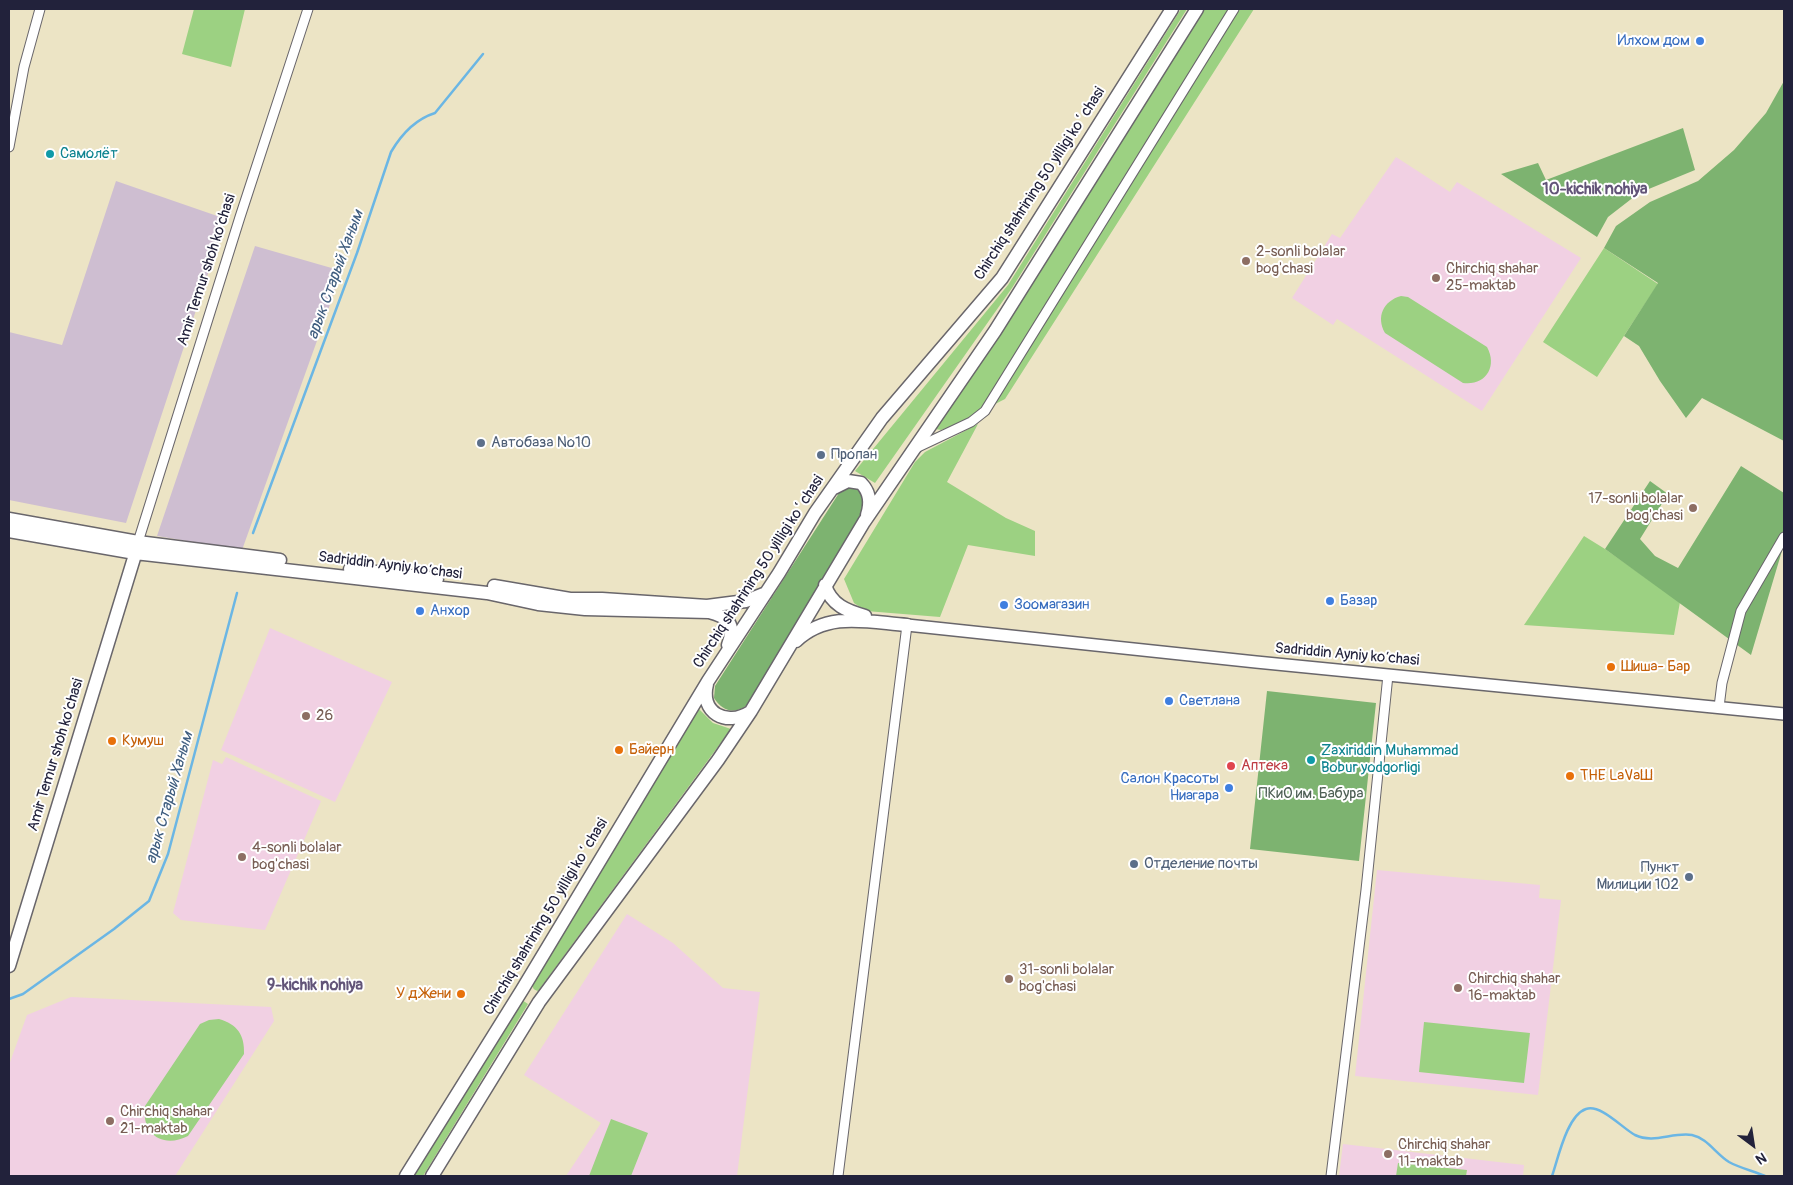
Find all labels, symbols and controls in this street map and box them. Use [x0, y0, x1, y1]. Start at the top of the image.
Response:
place label: Илхом дом [1617, 32, 1690, 50]
marker: Илхом дом [1694, 35, 1706, 47]
street label: Chirchiq shahrining 50 yilligi koʻchasi [971, 84, 1109, 284]
place label: Самолёт [60, 145, 118, 163]
marker: Самолёт [44, 148, 56, 160]
district label: 10-kichik nohiya [1542, 180, 1648, 200]
street label: Amir Temur shoh ko‘chasi [174, 192, 240, 348]
water label: арык Старый Ханым [304, 208, 368, 342]
place label: 2-sonli bolalar bog'chasi [1256, 243, 1345, 278]
marker: 2-sonli bolalar bog'chasi [1240, 255, 1252, 267]
place label: Chirchiq shahar 25-maktab [1446, 260, 1538, 295]
marker: Chirchiq shahar 25-maktab [1430, 272, 1442, 284]
place label: Автобаза №10 [491, 434, 591, 452]
marker: Автобаза №10 [475, 437, 487, 449]
place label: Пропан [831, 446, 877, 464]
marker: Пропан [815, 449, 827, 461]
street label: Chirchiq shahrining 50 yilligi koʻchasi [690, 472, 828, 672]
place label: 17-sonli bolalar bog'chasi [1588, 490, 1683, 525]
marker: 17-sonli bolalar bog'chasi [1687, 502, 1699, 514]
street label: Sadriddin Ayniy ko‘chasi [317, 548, 463, 584]
place label: Базар [1340, 592, 1377, 610]
marker: Базар [1324, 595, 1336, 607]
place label: Зоомагазин [1014, 596, 1089, 614]
marker: Зоомагазин [998, 599, 1010, 611]
place label: Анхор [430, 602, 470, 620]
marker: Анхор [414, 605, 426, 617]
street label: Sadriddin Ayniy ko‘chasi [1274, 640, 1420, 670]
place label: Шиша- Бар [1621, 658, 1690, 676]
marker: Шиша- Бар [1605, 661, 1617, 673]
street label: Amir Temur shoh ko‘chasi [24, 677, 88, 833]
place label: Светлана [1179, 692, 1240, 710]
marker: Светлана [1163, 695, 1175, 707]
place label: 26 [316, 707, 333, 725]
marker: 26 [300, 710, 312, 722]
water label: арык Старый Ханым [142, 730, 198, 866]
place label: Кумуш [122, 732, 164, 750]
marker: Кумуш [106, 735, 118, 747]
place label: Байерн [629, 741, 674, 759]
place label: Zaxiriddin Muhammad Bobur yodgorligi [1321, 742, 1459, 777]
marker: Байерн [613, 744, 625, 756]
marker: Zaxiriddin Muhammad Bobur yodgorligi [1305, 754, 1317, 766]
place label: Аптека [1241, 757, 1288, 775]
marker: Аптека [1225, 760, 1237, 772]
place label: THE LaVaШ [1580, 767, 1653, 785]
place label: Салон Красоты Ниагара [1121, 770, 1219, 805]
marker: THE LaVaШ [1564, 770, 1576, 782]
marker: Салон Красоты Ниагара [1223, 782, 1235, 794]
park label: ПКиО им. Бабура [1259, 785, 1363, 803]
street label: Chirchiq shahrining 50 yilligi koʻchasi [480, 815, 612, 1019]
place label: 4-sonli bolalar bog'chasi [252, 839, 342, 874]
marker: 4-sonli bolalar bog'chasi [236, 851, 248, 863]
place label: Отделение почты [1144, 855, 1258, 873]
marker: Отделение почты [1128, 858, 1140, 870]
place label: Пункт Милиции 102 [1596, 859, 1679, 894]
marker: Пункт Милиции 102 [1683, 871, 1695, 883]
place label: 31-sonli bolalar bog'chasi [1019, 961, 1114, 996]
place label: Chirchiq shahar 16-maktab [1468, 970, 1560, 1005]
marker: 31-sonli bolalar bog'chasi [1003, 973, 1015, 985]
district label: 9-kichik nohiya [267, 976, 363, 996]
marker: Chirchiq shahar 16-maktab [1452, 982, 1464, 994]
place label: У д.Жени [396, 985, 451, 1003]
marker: У д.Жени [455, 988, 467, 1000]
place label: Chirchiq shahar 21-maktab [120, 1103, 212, 1138]
marker: Chirchiq shahar 21-maktab [104, 1115, 116, 1127]
north arrow [1728, 1120, 1778, 1170]
place label: Chirchiq shahar 11-maktab [1398, 1136, 1490, 1171]
marker: Chirchiq shahar 11-maktab [1382, 1148, 1394, 1160]
text: N [1753, 1149, 1769, 1168]

